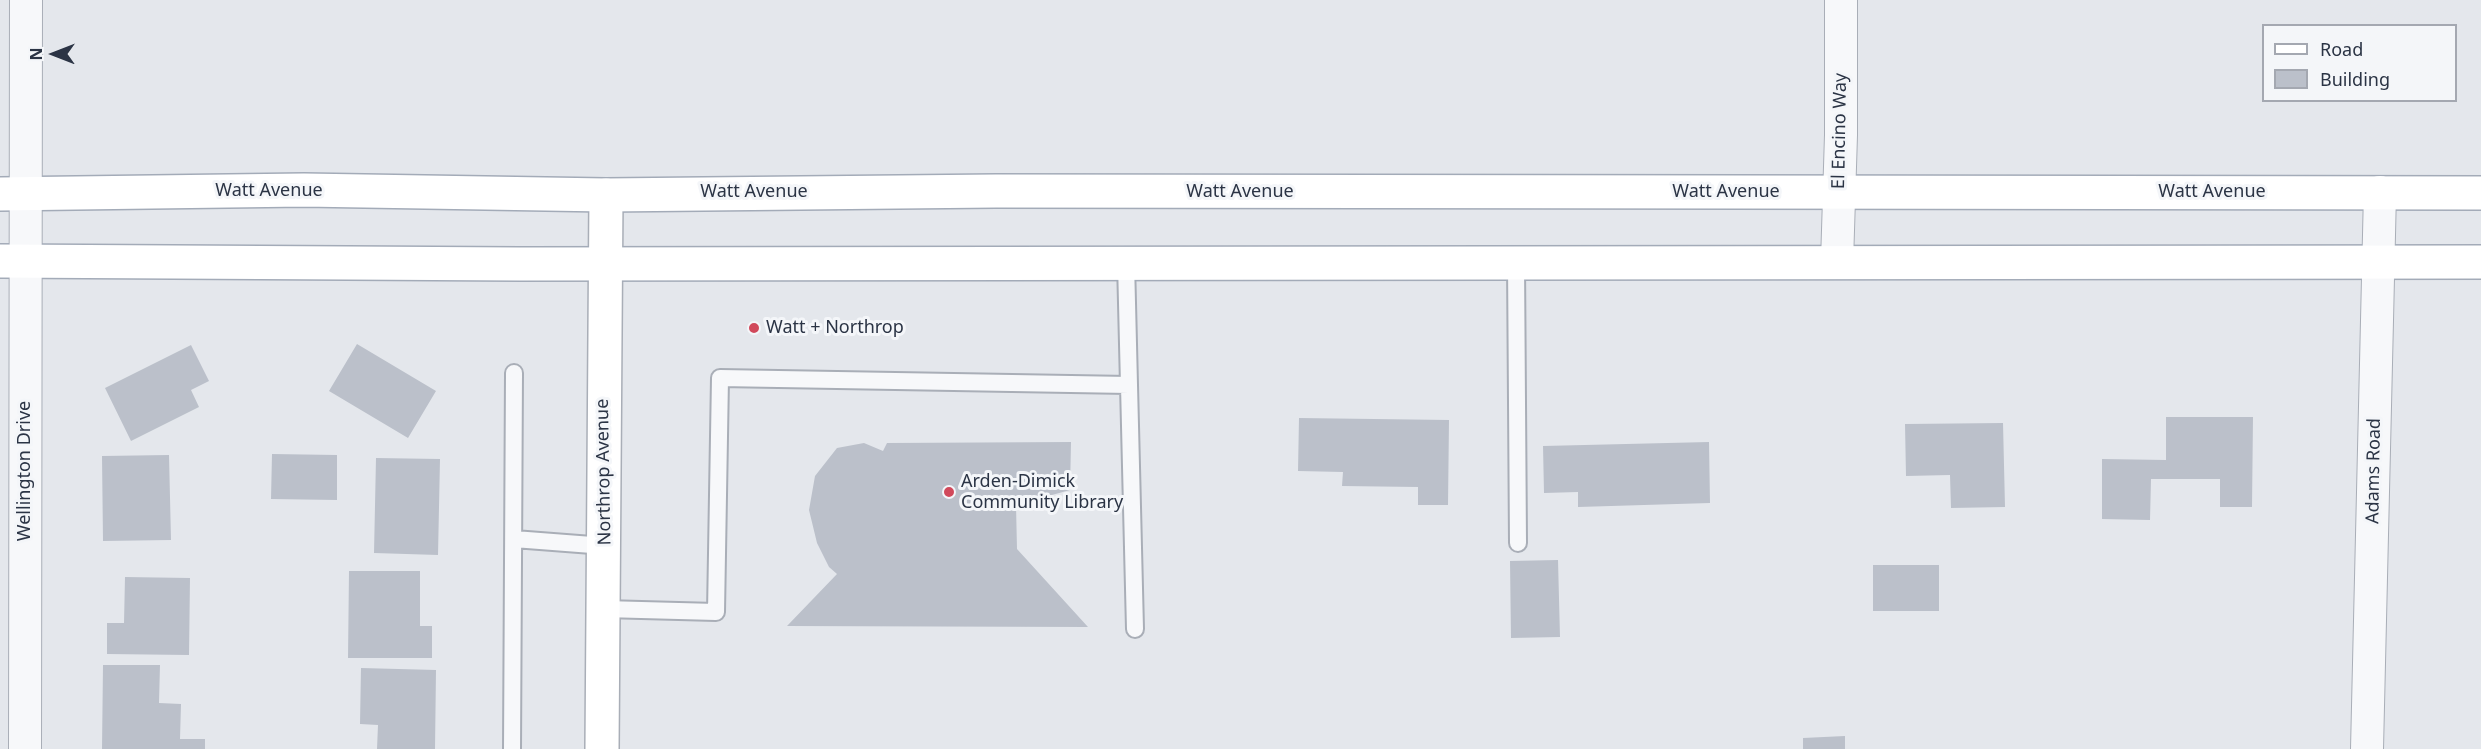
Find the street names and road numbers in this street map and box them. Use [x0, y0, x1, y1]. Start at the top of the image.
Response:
street label: El Encino Way [1828, 73, 1852, 189]
street label: Watt Avenue [215, 180, 323, 202]
street label: Watt Avenue [700, 181, 808, 203]
street label: Watt Avenue [1186, 181, 1294, 203]
street label: Watt Avenue [1672, 181, 1780, 203]
street label: Watt Avenue [2158, 181, 2266, 203]
street label: Northrop Avenue [592, 399, 616, 545]
street label: Wellington Drive [14, 401, 36, 541]
street label: Adams Road [2362, 418, 2386, 524]

